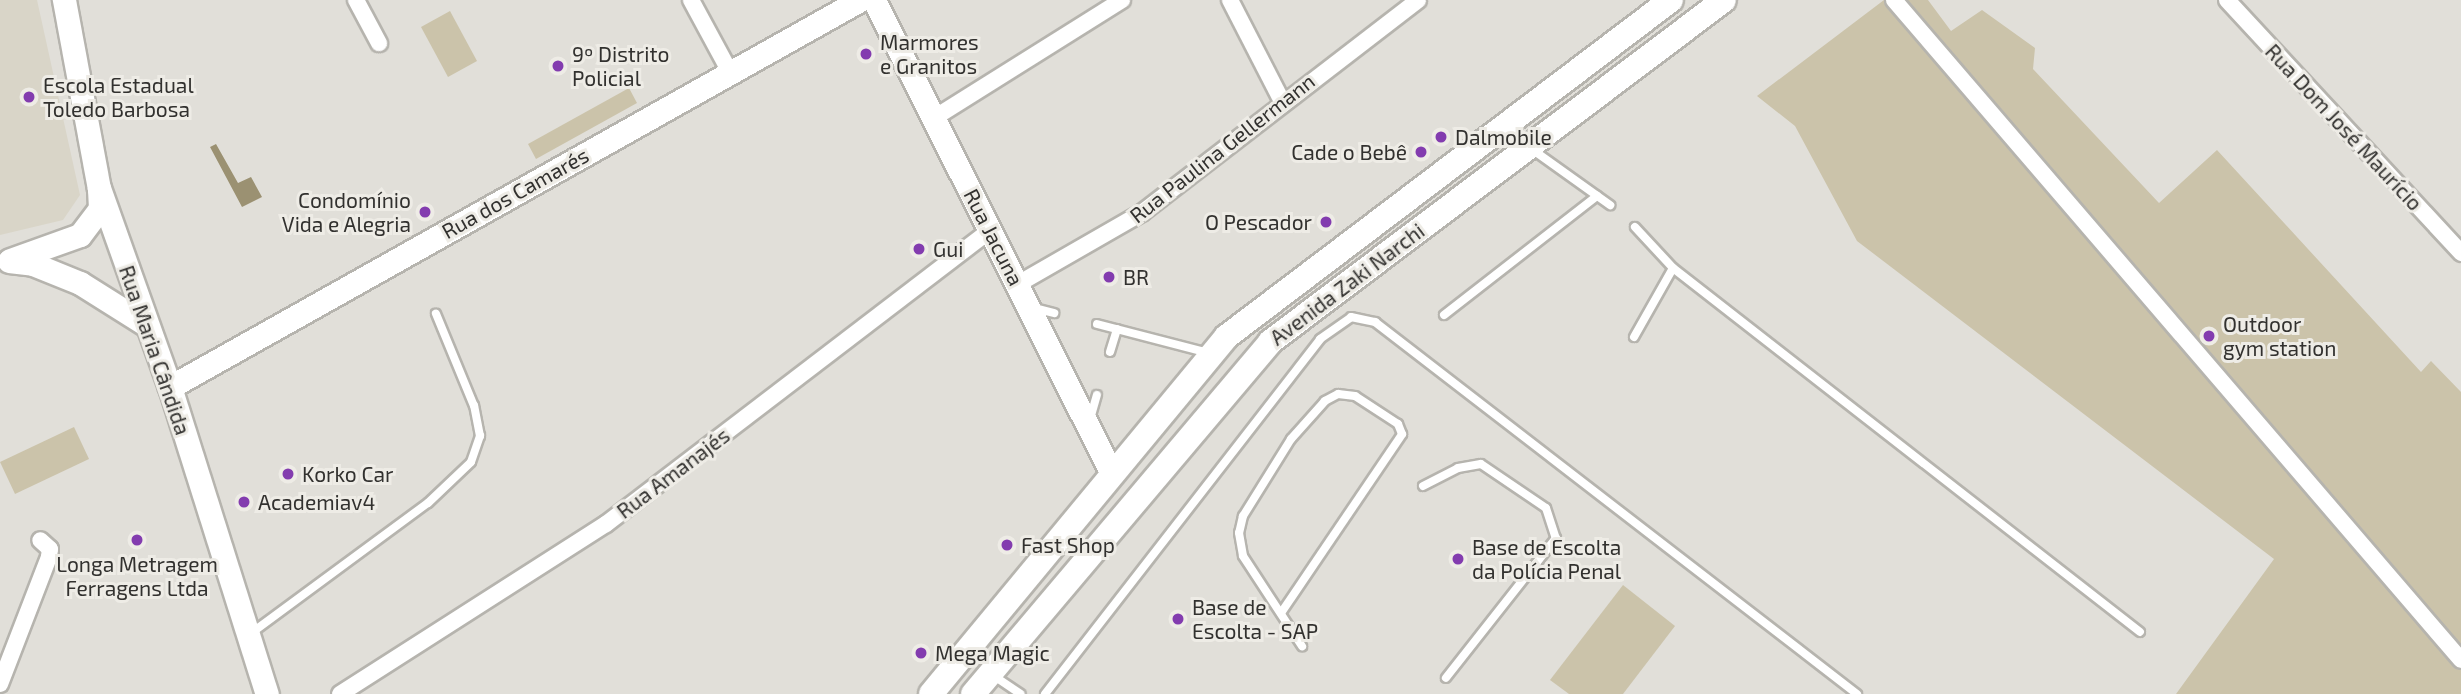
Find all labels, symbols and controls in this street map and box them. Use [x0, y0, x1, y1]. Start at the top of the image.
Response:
place label: Marmores e Granitos [880, 29, 979, 79]
street label: Rua Dom José Maurício [2260, 38, 2428, 216]
place label: 9º Distrito Policial [572, 41, 669, 91]
marker: Marmores e Granitos [858, 46, 874, 62]
marker: 9º Distrito Policial [550, 58, 566, 74]
street label: Rua Paulina Gellermann [1124, 68, 1320, 228]
place label: Escola Estadual Toledo Barbosa [43, 72, 194, 122]
marker: Escola Estadual Toledo Barbosa [21, 89, 37, 105]
place label: Dalmobile [1455, 124, 1552, 150]
marker: Dalmobile [1433, 129, 1449, 145]
place label: Cade o Bebê [1291, 139, 1407, 165]
street label: Rua dos Camarés [437, 142, 593, 244]
marker: Cade o Bebê [1413, 144, 1429, 160]
street label: Rua Jacuna [959, 184, 1029, 290]
place label: Condomínio Vida e Alegria [281, 187, 411, 237]
marker: Condomínio Vida e Alegria [417, 204, 433, 220]
place label: O Pescador [1205, 209, 1312, 235]
marker: O Pescador [1318, 214, 1334, 230]
street label: Avenida Zaki Narchi [1265, 218, 1429, 350]
place label: Gui [933, 236, 963, 262]
marker: Gui [911, 241, 927, 257]
street label: Rua Maria Cândida [114, 262, 196, 438]
place label: BR [1123, 264, 1149, 290]
marker: BR [1101, 269, 1117, 285]
place label: Outdoor gym station [2223, 311, 2336, 361]
marker: Outdoor gym station [2201, 328, 2217, 344]
street label: Rua Amanajés [611, 422, 735, 524]
place label: Korko Car [302, 461, 393, 487]
marker: Korko Car [280, 466, 296, 482]
place label: Academiav4 [258, 489, 375, 515]
marker: Academiav4 [236, 494, 252, 510]
marker: Longa Metragem Ferragens Ltda [129, 532, 145, 548]
place label: Fast Shop [1021, 532, 1115, 558]
place label: Base de Escolta da Polícia Penal [1472, 534, 1621, 584]
marker: Fast Shop [999, 537, 1015, 553]
place label: Longa Metragem Ferragens Ltda [56, 551, 218, 601]
marker: Base de Escolta da Polícia Penal [1450, 551, 1466, 567]
place label: Base de Escolta - SAP [1192, 594, 1318, 644]
marker: Base de Escolta - SAP [1170, 611, 1186, 627]
place label: Mega Magic [935, 640, 1050, 666]
marker: Mega Magic [913, 645, 929, 661]

